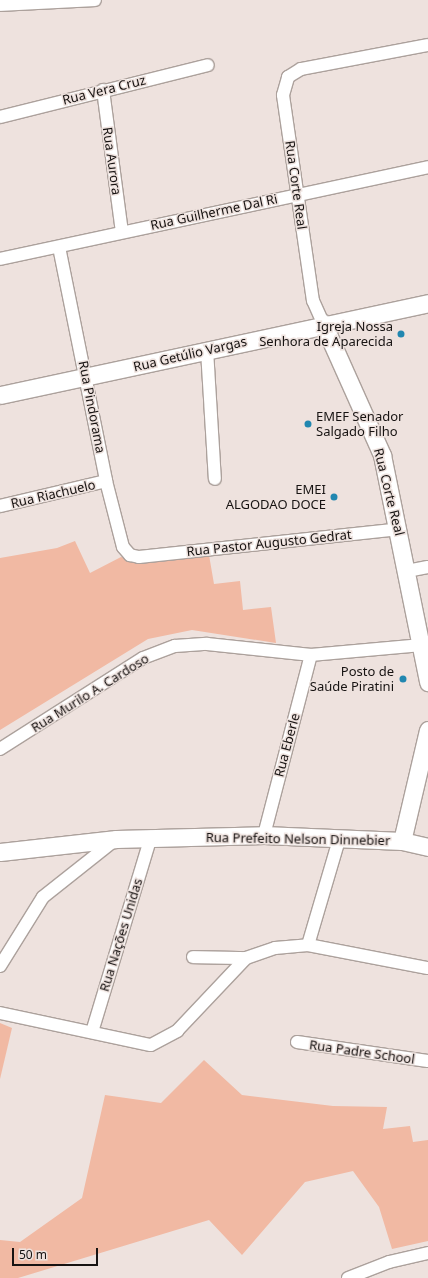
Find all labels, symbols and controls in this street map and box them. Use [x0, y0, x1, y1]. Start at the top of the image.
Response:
street label: Rua Vera Cruz [61, 72, 147, 108]
street label: Rua Aurora [100, 126, 124, 196]
street label: Rua Corte Real [282, 139, 310, 231]
street label: Rua Guilherme Dal Ri [149, 191, 279, 233]
place label: Igreja Nossa Senhora de Aparecida [259, 319, 393, 350]
marker: Igreja Nossa Senhora de Aparecida [396, 329, 406, 339]
street label: Rua Getúlio Vargas [132, 333, 248, 375]
street label: Rua Pindorama [75, 359, 109, 455]
place label: EMEF Senador Salgado Filho [316, 409, 403, 440]
marker: EMEF Senador Salgado Filho [303, 419, 313, 429]
street label: Rua Corte Real [371, 447, 407, 537]
street label: Rua Riachuelo [9, 477, 97, 511]
place label: EMEI ALGODAO DOCE [226, 482, 326, 513]
marker: EMEI ALGODAO DOCE [329, 492, 339, 502]
street label: Rua Pastor Augusto Gedrat [186, 527, 352, 559]
street label: Rua Murilo A. Cardoso [28, 650, 152, 736]
place label: Posto de Saúde Piratini [310, 664, 394, 695]
marker: Posto de Saúde Piratini [397, 673, 409, 685]
street label: Rua Eberle [271, 711, 303, 779]
street label: Rua Prefeito Nelson Dinnebier [206, 830, 390, 848]
street label: Rua Nações Unidas [96, 877, 146, 993]
street label: Rua Padre School [308, 1037, 416, 1067]
scale bar [14, 1240, 100, 1266]
text: 50 m [19, 1246, 47, 1263]

